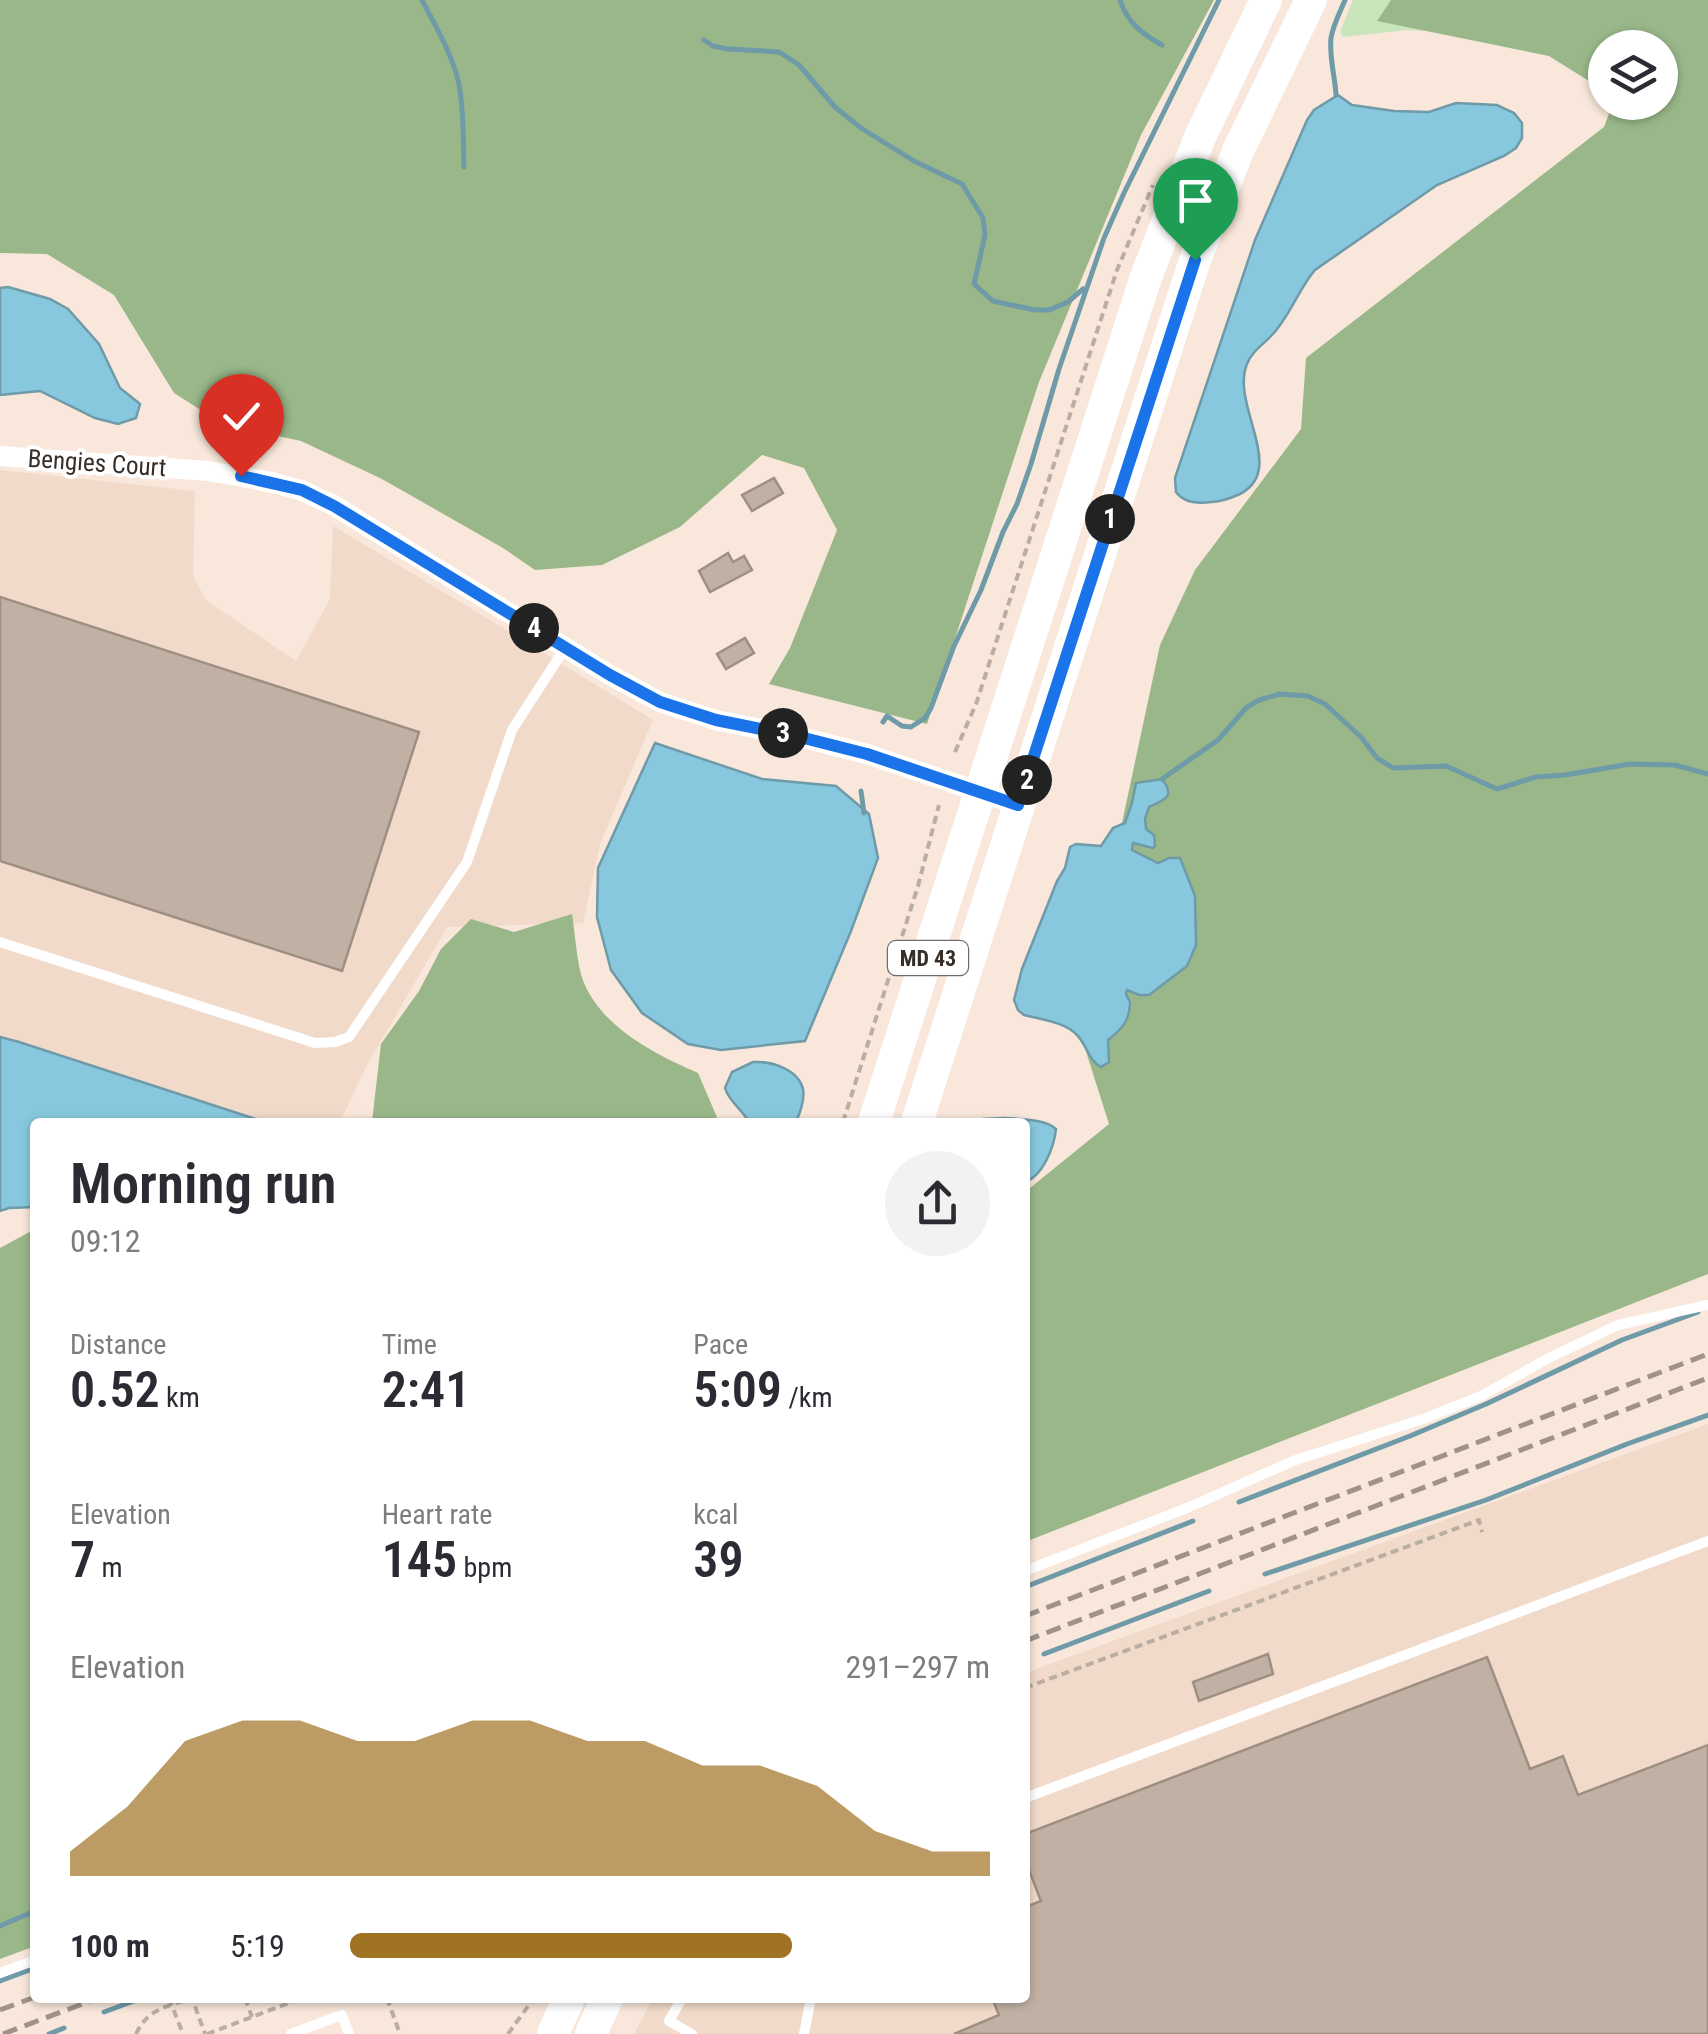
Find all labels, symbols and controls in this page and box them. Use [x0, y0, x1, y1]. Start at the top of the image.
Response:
map controls [1588, 30, 1678, 120]
button: layers [1588, 30, 1678, 120]
pin [1153, 158, 1238, 261]
icon: arrive [1168, 173, 1223, 228]
pin [199, 374, 284, 477]
icon: check [214, 389, 269, 444]
street label: Bengies Court [27, 444, 167, 482]
pin: 1 [1085, 494, 1135, 544]
text: 1 [1103, 502, 1117, 535]
pin: 4 [509, 603, 559, 653]
text: 4 [527, 611, 541, 644]
pin: 3 [758, 708, 808, 758]
text: 3 [776, 716, 790, 749]
pin: 2 [1002, 755, 1052, 805]
text: 2 [1020, 763, 1034, 796]
road number: MD 43 [888, 941, 968, 975]
button: share [885, 1151, 990, 1256]
text: Morning run [70, 1152, 336, 1216]
text: 09:12 [70, 1222, 141, 1260]
text: Distance [70, 1328, 167, 1361]
text: Time [382, 1328, 437, 1361]
text: Pace [693, 1328, 748, 1361]
text: 0.52 [70, 1361, 160, 1419]
text: 2:41 [382, 1361, 470, 1419]
text: 5:09 [693, 1361, 782, 1419]
text: km [160, 1381, 200, 1414]
text: /km [782, 1381, 833, 1414]
text: Elevation [70, 1498, 171, 1531]
text: Heart rate [382, 1498, 492, 1531]
text: kcal [693, 1498, 738, 1531]
text: 7 [70, 1531, 95, 1589]
text: 145 [382, 1531, 457, 1589]
text: 39 [693, 1531, 744, 1589]
text: m [95, 1551, 123, 1584]
text: bpm [457, 1551, 512, 1584]
text: Elevation [70, 1648, 185, 1686]
text: 291–297 m [845, 1648, 990, 1686]
text: 100 m [70, 1927, 150, 1965]
text: 5:19 [230, 1927, 285, 1965]

